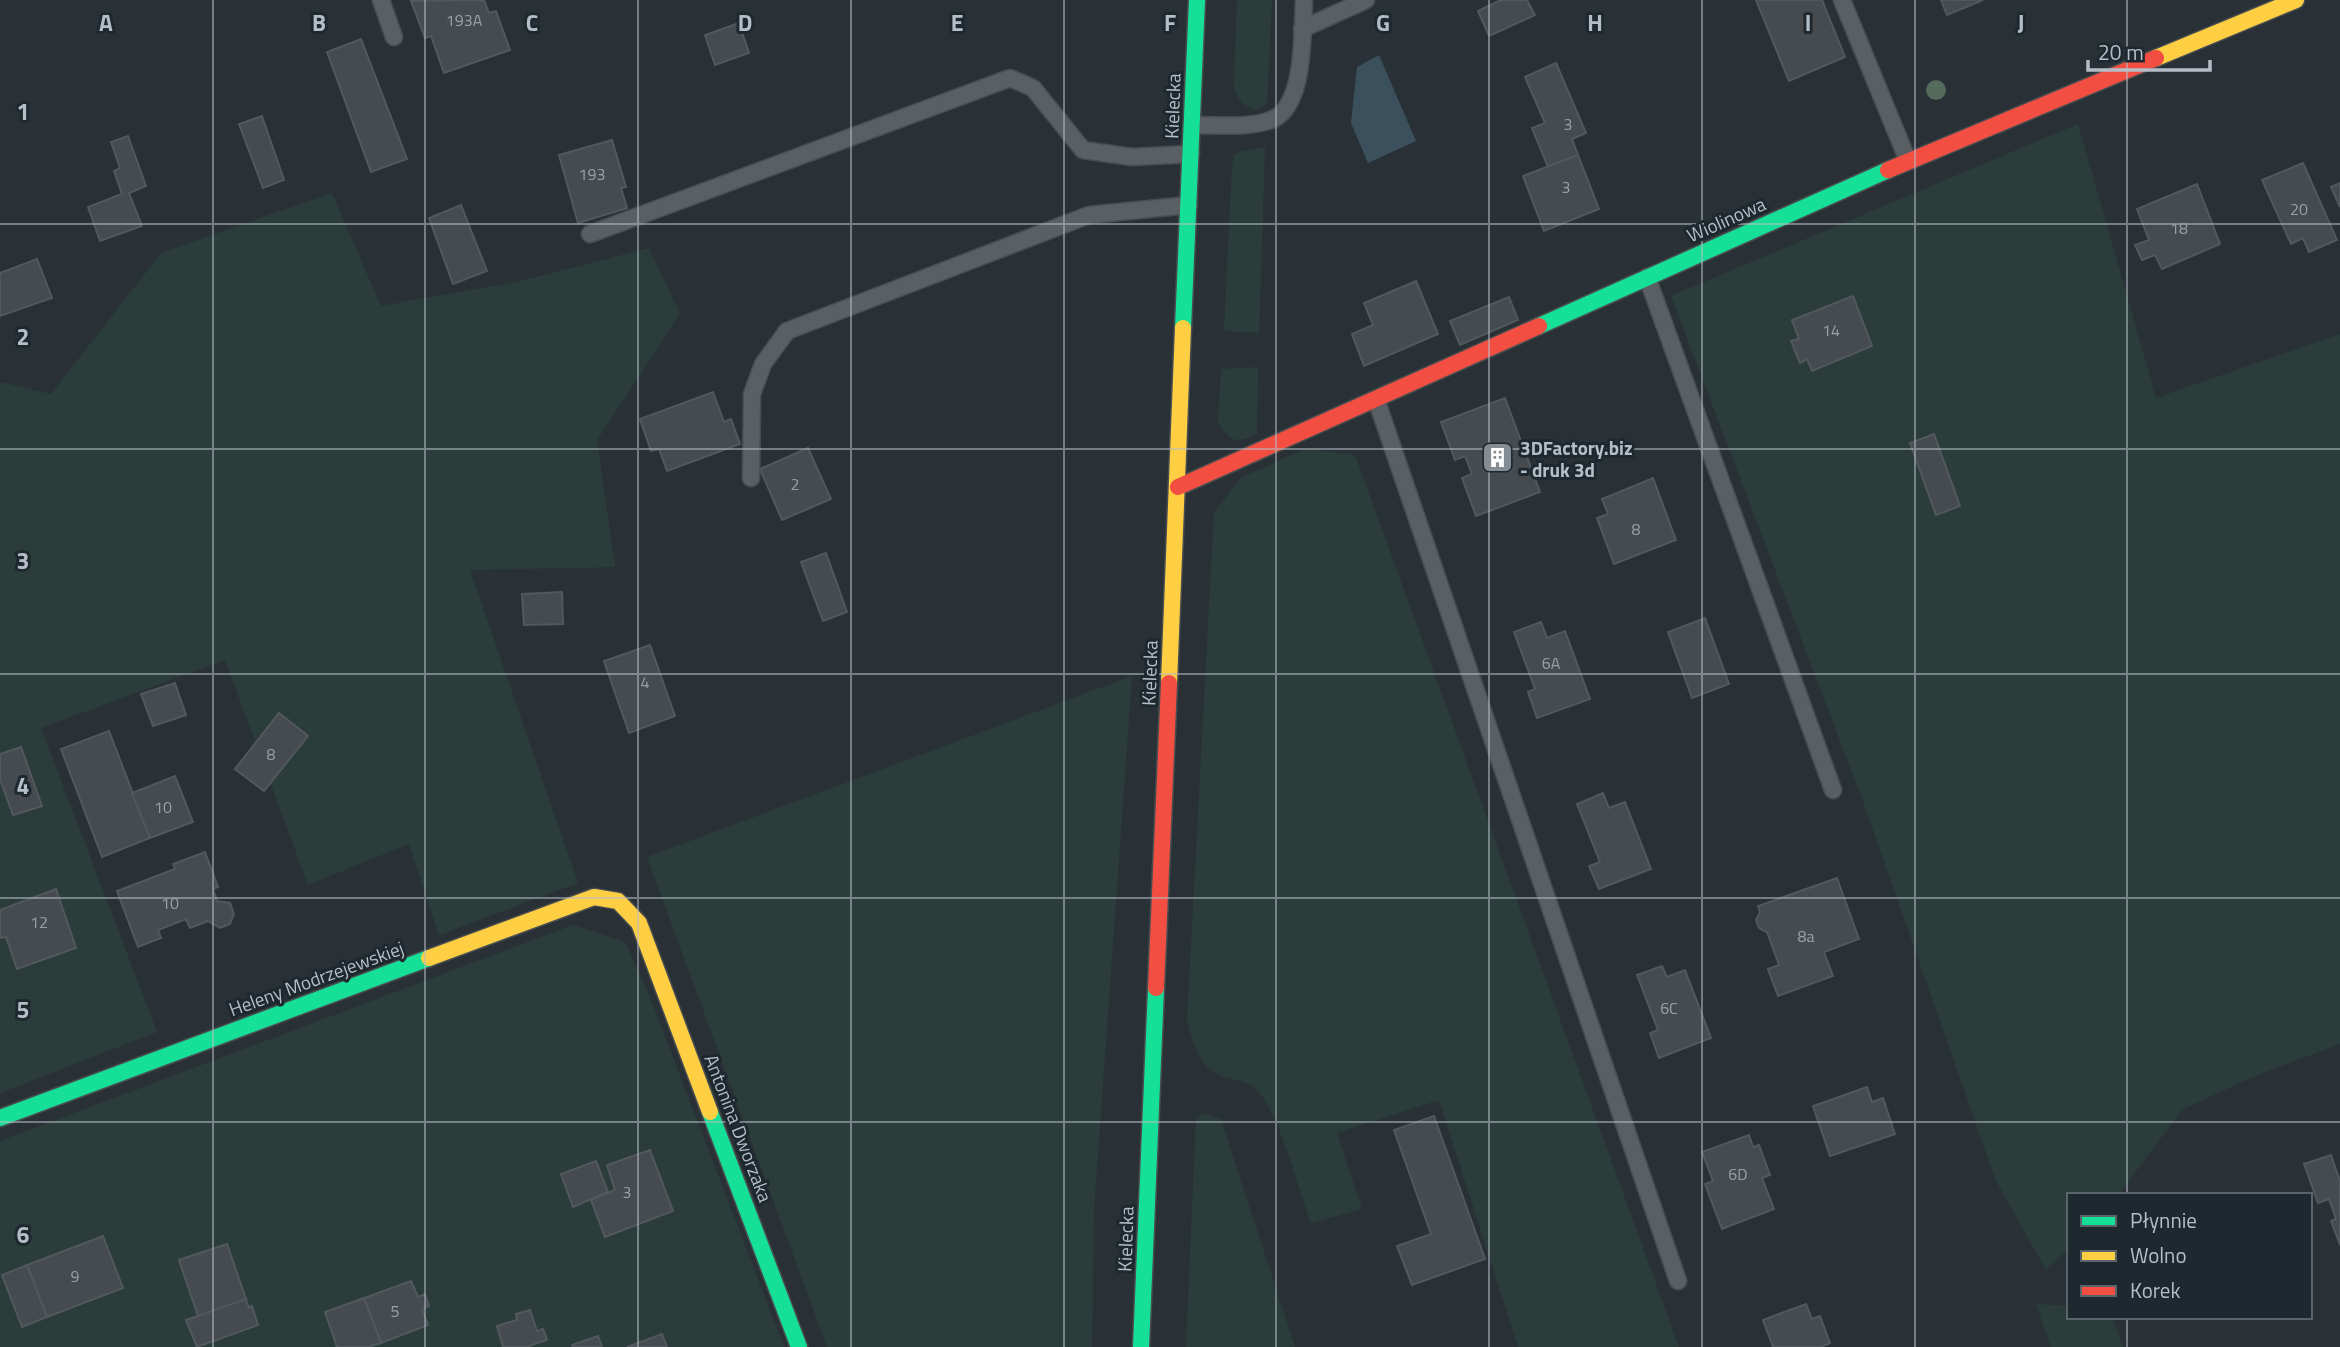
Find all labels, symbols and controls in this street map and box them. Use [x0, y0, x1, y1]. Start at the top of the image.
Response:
text: A [99, 5, 113, 40]
text: B [312, 5, 326, 40]
text: C [526, 5, 538, 40]
text: D [738, 5, 752, 40]
text: E [951, 5, 963, 40]
text: F [1164, 5, 1176, 40]
text: G [1376, 5, 1390, 40]
text: H [1587, 5, 1603, 40]
text: I [1805, 5, 1811, 40]
text: J [2018, 5, 2024, 40]
house number: 193A [446, 8, 483, 32]
scale bar [2088, 28, 2210, 72]
text: 20 m [2098, 36, 2144, 68]
street label: Kielecka [1156, 72, 1188, 139]
text: 1 [17, 94, 29, 129]
house number: 3 [1564, 112, 1572, 136]
house number: 193 [579, 162, 605, 186]
house number: 3 [1562, 175, 1570, 199]
street label: Wiolinowa [1682, 189, 1771, 249]
house number: 20 [2290, 197, 2308, 221]
house number: 18 [2170, 216, 2188, 240]
house number: 14 [1822, 318, 1840, 342]
text: 2 [17, 319, 29, 354]
place label: 3DFactory.biz - druk 3d [1520, 433, 1633, 484]
building icon: 3DFactory.biz - druk 3d [1480, 441, 1514, 475]
house number: 2 [791, 472, 799, 496]
house number: 8 [1632, 517, 1641, 541]
text: 3 [17, 543, 29, 578]
street label: Kielecka [1133, 639, 1165, 706]
house number: 6A [1542, 651, 1561, 675]
house number: 4 [641, 670, 650, 694]
house number: 8 [267, 742, 276, 766]
text: 4 [17, 768, 29, 803]
house number: 10 [154, 795, 172, 819]
house number: 10 [161, 891, 179, 915]
house number: 12 [30, 910, 48, 934]
house number: 8a [1798, 924, 1814, 948]
street label: Heleny Modrzejewskiej [224, 933, 408, 1023]
text: 5 [17, 992, 29, 1027]
house number: 6C [1660, 996, 1678, 1020]
street label: Antonina Dworzaka [697, 1050, 781, 1207]
house number: 6D [1728, 1162, 1748, 1186]
house number: 3 [623, 1180, 631, 1204]
legend [2067, 1193, 2312, 1319]
text: Płynnie [2130, 1204, 2197, 1236]
street label: Kielecka [1109, 1205, 1141, 1272]
text: 6 [17, 1217, 30, 1252]
text: Wolno [2130, 1239, 2187, 1271]
house number: 9 [71, 1264, 80, 1288]
text: Korek [2130, 1274, 2180, 1306]
house number: 5 [391, 1299, 400, 1323]

